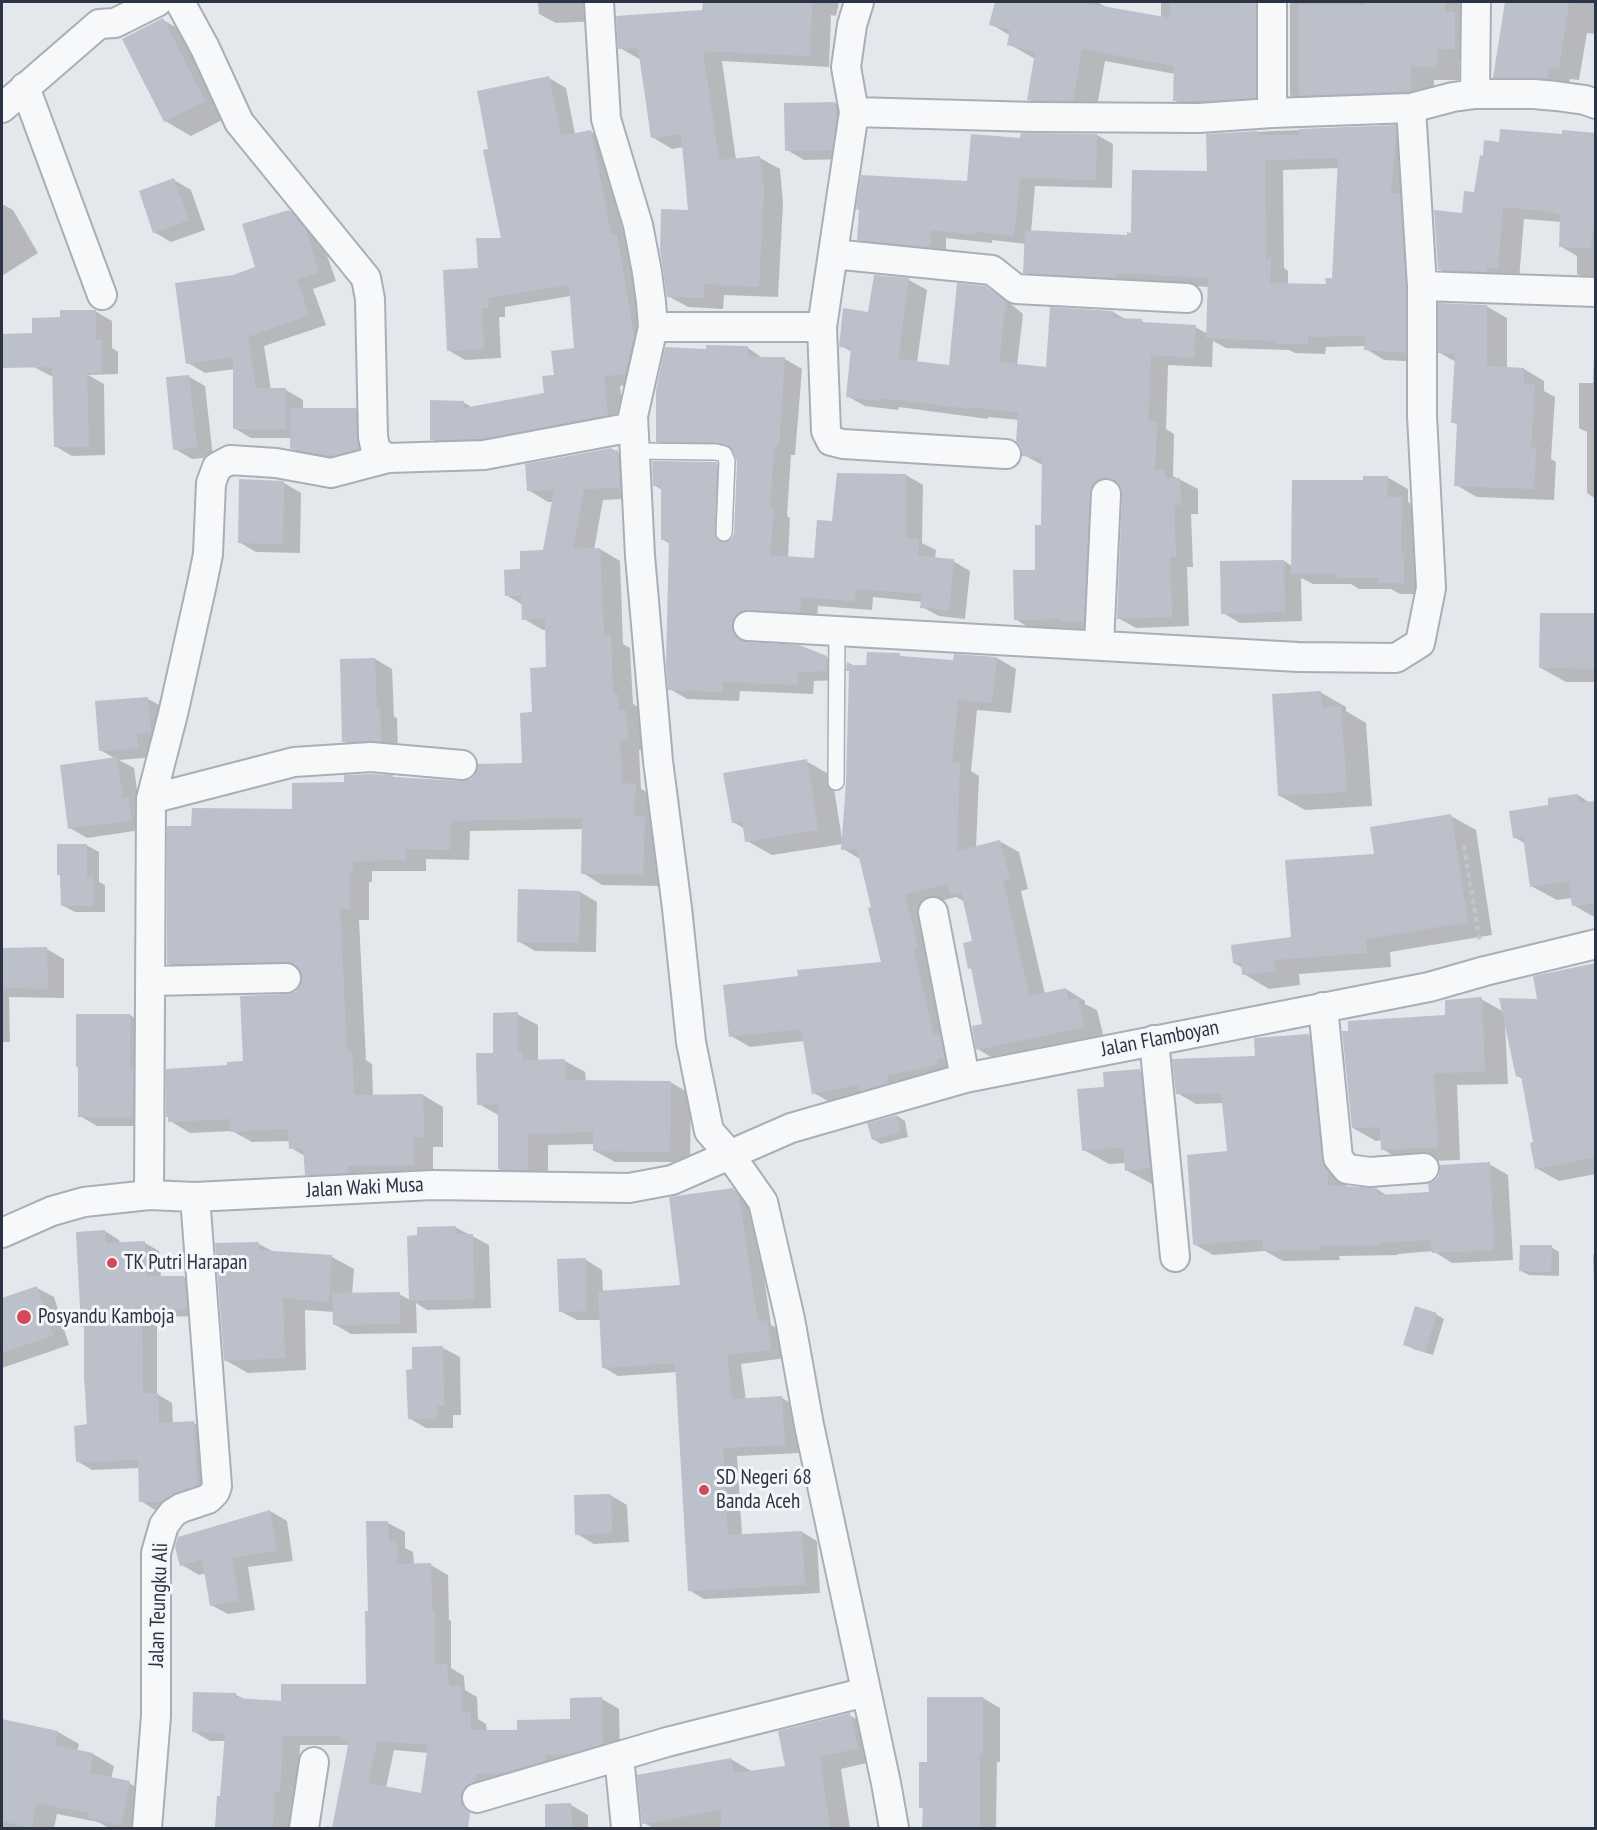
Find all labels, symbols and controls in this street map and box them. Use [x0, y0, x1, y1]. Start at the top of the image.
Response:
street label: Jalan Flamboyan [1099, 1015, 1221, 1063]
street label: Jalan Waki Musa [306, 1172, 424, 1204]
place label: TK Putri Harapan [124, 1250, 247, 1276]
marker: TK Putri Harapan [105, 1256, 119, 1270]
place label: Posyandu Kamboja [38, 1304, 174, 1330]
marker: Posyandu Kamboja [15, 1308, 33, 1326]
place label: SD Negeri 68 Banda Aceh [716, 1465, 812, 1515]
marker: SD Negeri 68 Banda Aceh [697, 1483, 711, 1497]
street label: Jalan Teungku Ali [144, 1542, 174, 1668]

